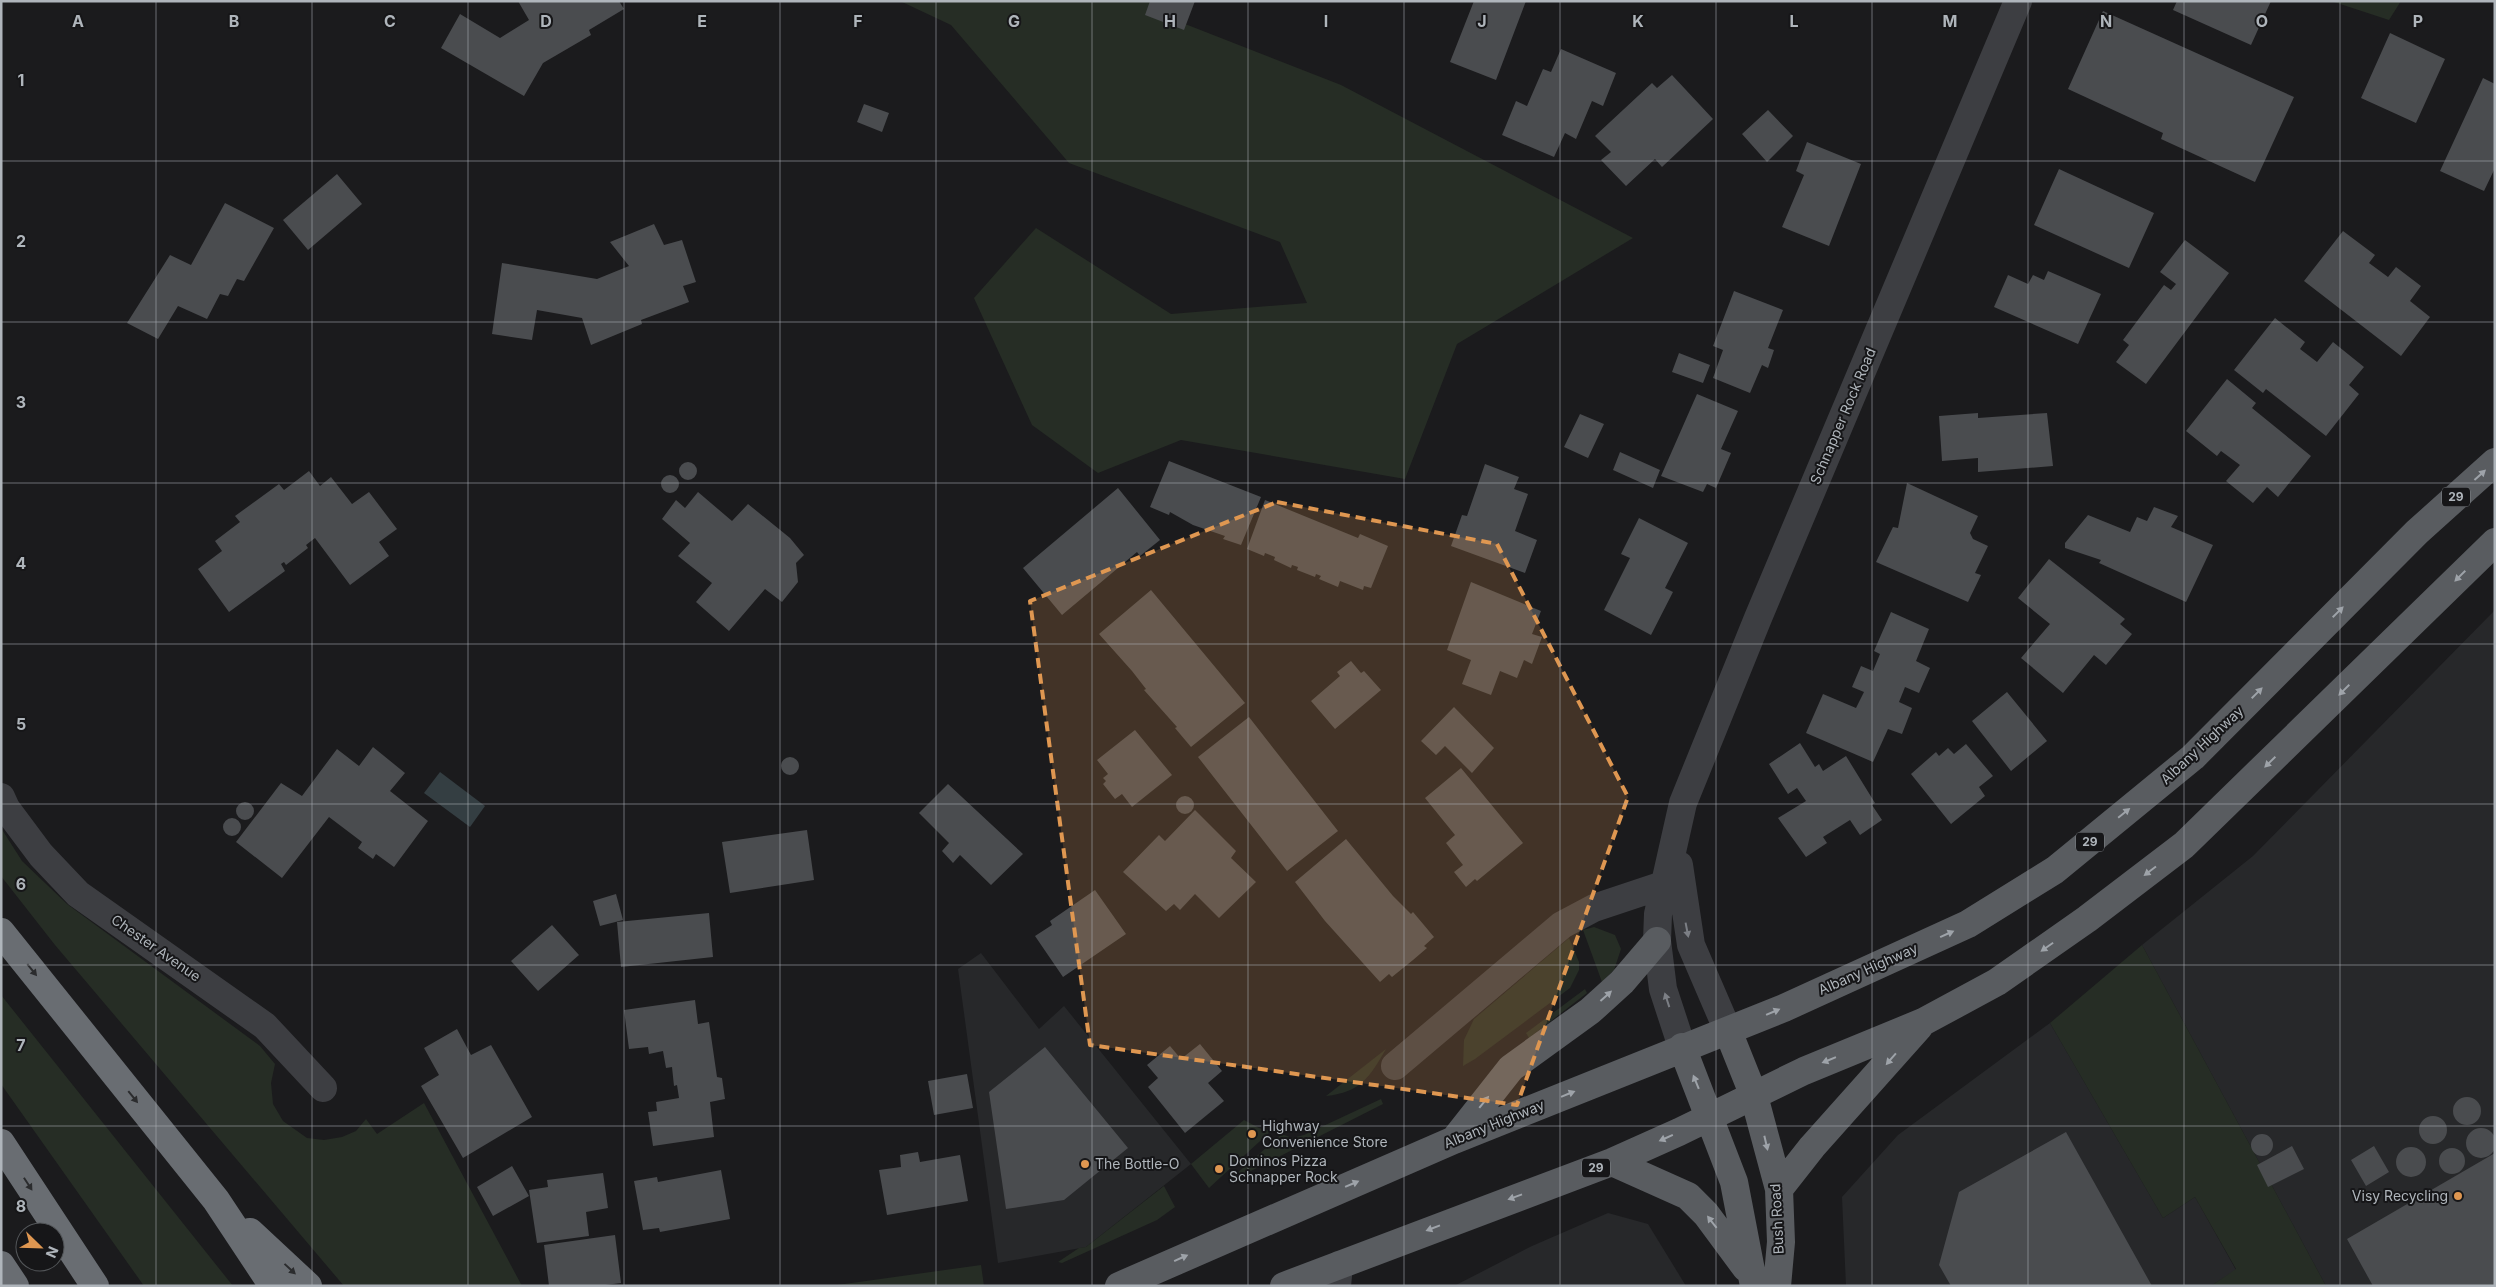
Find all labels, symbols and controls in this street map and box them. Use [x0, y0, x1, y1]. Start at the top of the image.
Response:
text: A [72, 11, 84, 31]
text: B [229, 11, 239, 31]
text: C [384, 11, 396, 31]
text: D [540, 11, 552, 31]
text: E [697, 11, 707, 31]
text: F [853, 11, 863, 31]
text: G [1008, 11, 1020, 31]
text: H [1164, 11, 1176, 31]
text: I [1324, 11, 1328, 31]
text: J [1477, 11, 1487, 31]
text: K [1632, 11, 1644, 31]
text: L [1789, 11, 1799, 31]
text: M [1943, 11, 1957, 31]
text: N [2100, 11, 2112, 31]
text: O [2256, 11, 2268, 31]
text: P [2413, 11, 2423, 31]
text: 1 [18, 70, 24, 90]
text: 2 [16, 231, 26, 251]
street label: Schnapper Rock Road [1806, 345, 1879, 487]
text: 3 [16, 392, 26, 412]
one-way arrow [2473, 469, 2485, 481]
road number: 29 [2442, 488, 2470, 507]
text: 4 [16, 553, 27, 573]
one-way arrow [2454, 570, 2466, 582]
one-way arrow [2331, 606, 2343, 618]
one-way arrow [2339, 684, 2351, 696]
one-way arrow [2251, 687, 2263, 699]
street label: Albany Highway [2157, 702, 2247, 787]
text: 5 [16, 714, 26, 734]
one-way arrow [2265, 756, 2277, 768]
one-way arrow [2117, 808, 2130, 819]
road number: 29 [2076, 832, 2104, 852]
one-way arrow [2144, 866, 2157, 877]
text: 6 [16, 874, 26, 894]
street label: Chester Avenue [108, 910, 204, 985]
one-way arrow [1684, 922, 1692, 938]
one-way arrow [1940, 929, 1954, 937]
street label: Albany Highway [1815, 939, 1920, 998]
one-way arrow [2040, 942, 2054, 952]
one-way arrow [26, 963, 37, 976]
one-way arrow [1600, 990, 1612, 1002]
one-way arrow [1662, 993, 1670, 1008]
one-way arrow [1766, 1008, 1781, 1016]
text: 7 [16, 1035, 26, 1055]
one-way arrow [1885, 1052, 1897, 1064]
one-way arrow [1822, 1057, 1837, 1065]
one-way arrow [1692, 1074, 1700, 1089]
one-way arrow [1561, 1089, 1575, 1097]
one-way arrow [128, 1090, 139, 1103]
street label: Albany Highway [1441, 1096, 1547, 1151]
one-way arrow [1479, 1096, 1490, 1109]
place label: Highway Convenience Store [1262, 1117, 1388, 1150]
marker: Highway Convenience Store [1246, 1128, 1258, 1140]
one-way arrow [1659, 1134, 1673, 1142]
one-way arrow [1762, 1135, 1770, 1151]
place label: Dominos Pizza Schnapper Rock [1229, 1152, 1338, 1185]
place label: The Bottle-O [1095, 1155, 1180, 1172]
marker: The Bottle-O [1079, 1158, 1091, 1170]
road number: 29 [1582, 1158, 1610, 1178]
marker: Dominos Pizza Schnapper Rock [1213, 1163, 1225, 1175]
one-way arrow [23, 1177, 33, 1190]
one-way arrow [1345, 1179, 1359, 1187]
street label: Bush Road [1766, 1183, 1787, 1255]
place label: Visy Recycling [2352, 1187, 2448, 1204]
marker: Visy Recycling [2452, 1190, 2464, 1202]
one-way arrow [1507, 1193, 1522, 1201]
text: 8 [16, 1196, 26, 1216]
one-way arrow [1707, 1216, 1718, 1229]
north arrow [15, 1222, 65, 1272]
one-way arrow [1425, 1225, 1440, 1233]
text: N [43, 1244, 62, 1261]
one-way arrow [1174, 1254, 1188, 1262]
one-way arrow [284, 1263, 296, 1275]

